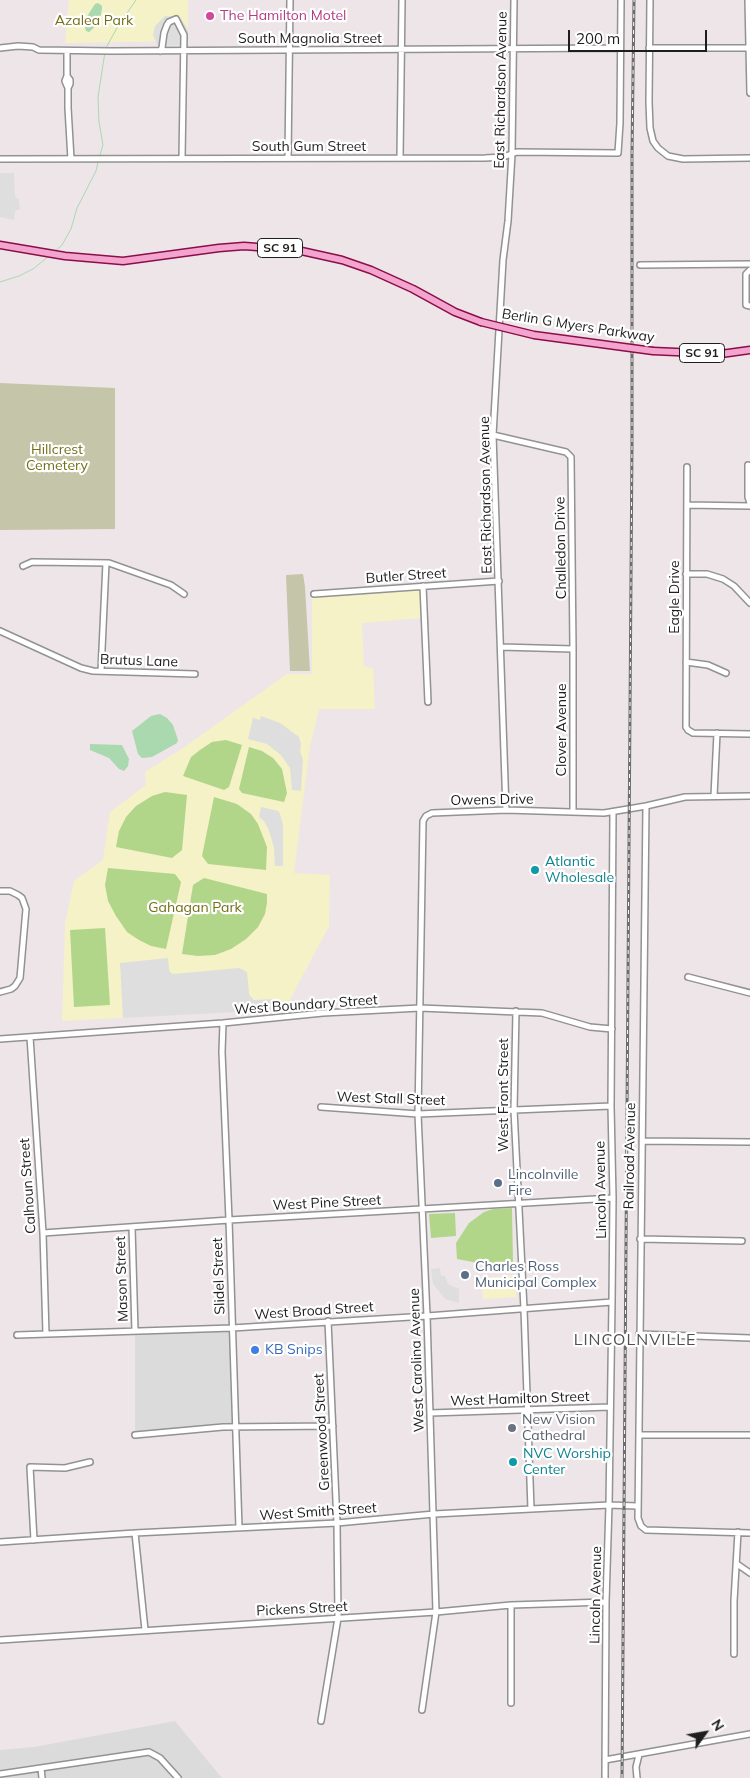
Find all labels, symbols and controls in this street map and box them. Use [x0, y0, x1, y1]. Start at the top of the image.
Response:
place label: The Hamilton Motel [220, 8, 346, 24]
marker: The Hamilton Motel [204, 10, 216, 22]
street label: East Richardson Avenue [491, 11, 511, 169]
park label: Azalea Park [55, 13, 133, 29]
scale bar [570, 20, 709, 52]
text: 200 m [576, 29, 620, 48]
street label: South Magnolia Street [238, 31, 382, 47]
street label: South Gum Street [252, 139, 366, 155]
road number: SC 91 [258, 238, 302, 258]
street label: Berlin G Myers Parkway [501, 306, 655, 346]
road number: SC 91 [680, 343, 724, 362]
street label: East Richardson Avenue [476, 416, 496, 574]
park label: Hillcrest Cemetery [26, 442, 88, 474]
street label: Challedon Drive [552, 497, 570, 599]
street label: Eagle Drive [667, 560, 683, 634]
street label: Butler Street [365, 565, 447, 587]
street label: Brutus Lane [100, 651, 178, 671]
street label: Clover Avenue [554, 683, 570, 777]
street label: Owens Drive [450, 791, 534, 809]
place label: Atlantic Wholesale [545, 854, 614, 886]
marker: Atlantic Wholesale [529, 864, 541, 876]
park label: Gahagan Park [148, 900, 242, 916]
street label: West Boundary Street [234, 992, 378, 1018]
street label: West Front Street [496, 1038, 512, 1152]
street label: West Stall Street [336, 1089, 446, 1109]
street label: Railroad Avenue [621, 1102, 639, 1210]
street label: Calhoun Street [16, 1138, 40, 1234]
street label: Lincoln Avenue [592, 1141, 610, 1239]
place label: Lincolnville Fire [508, 1167, 578, 1200]
marker: Lincolnville Fire [492, 1177, 504, 1189]
street label: West Pine Street [272, 1192, 382, 1214]
street label: Mason Street [112, 1236, 132, 1322]
street label: Slidel Street [209, 1237, 229, 1315]
place label: Charles Ross Municipal Complex [475, 1259, 597, 1292]
marker: Charles Ross Municipal Complex [459, 1269, 471, 1281]
street label: West Carolina Avenue [406, 1288, 428, 1432]
street label: West Broad Street [254, 1298, 374, 1324]
district label: LINCOLNVILLE [572, 1330, 698, 1350]
place label: KB Snips [265, 1342, 323, 1358]
marker: KB Snips [249, 1344, 261, 1356]
street label: Greenwood Street [311, 1373, 333, 1491]
street label: West Hamilton Street [450, 1388, 590, 1410]
place label: New Vision Cathedral [522, 1412, 595, 1444]
marker: New Vision Cathedral [506, 1422, 518, 1434]
place label: NVC Worship Center [523, 1446, 611, 1478]
marker: NVC Worship Center [507, 1456, 519, 1468]
street label: West Smith Street [259, 1500, 377, 1524]
street label: Lincoln Avenue [587, 1546, 605, 1644]
street label: Pickens Street [256, 1598, 348, 1620]
north arrow [680, 1708, 730, 1758]
text: N [707, 1716, 728, 1734]

